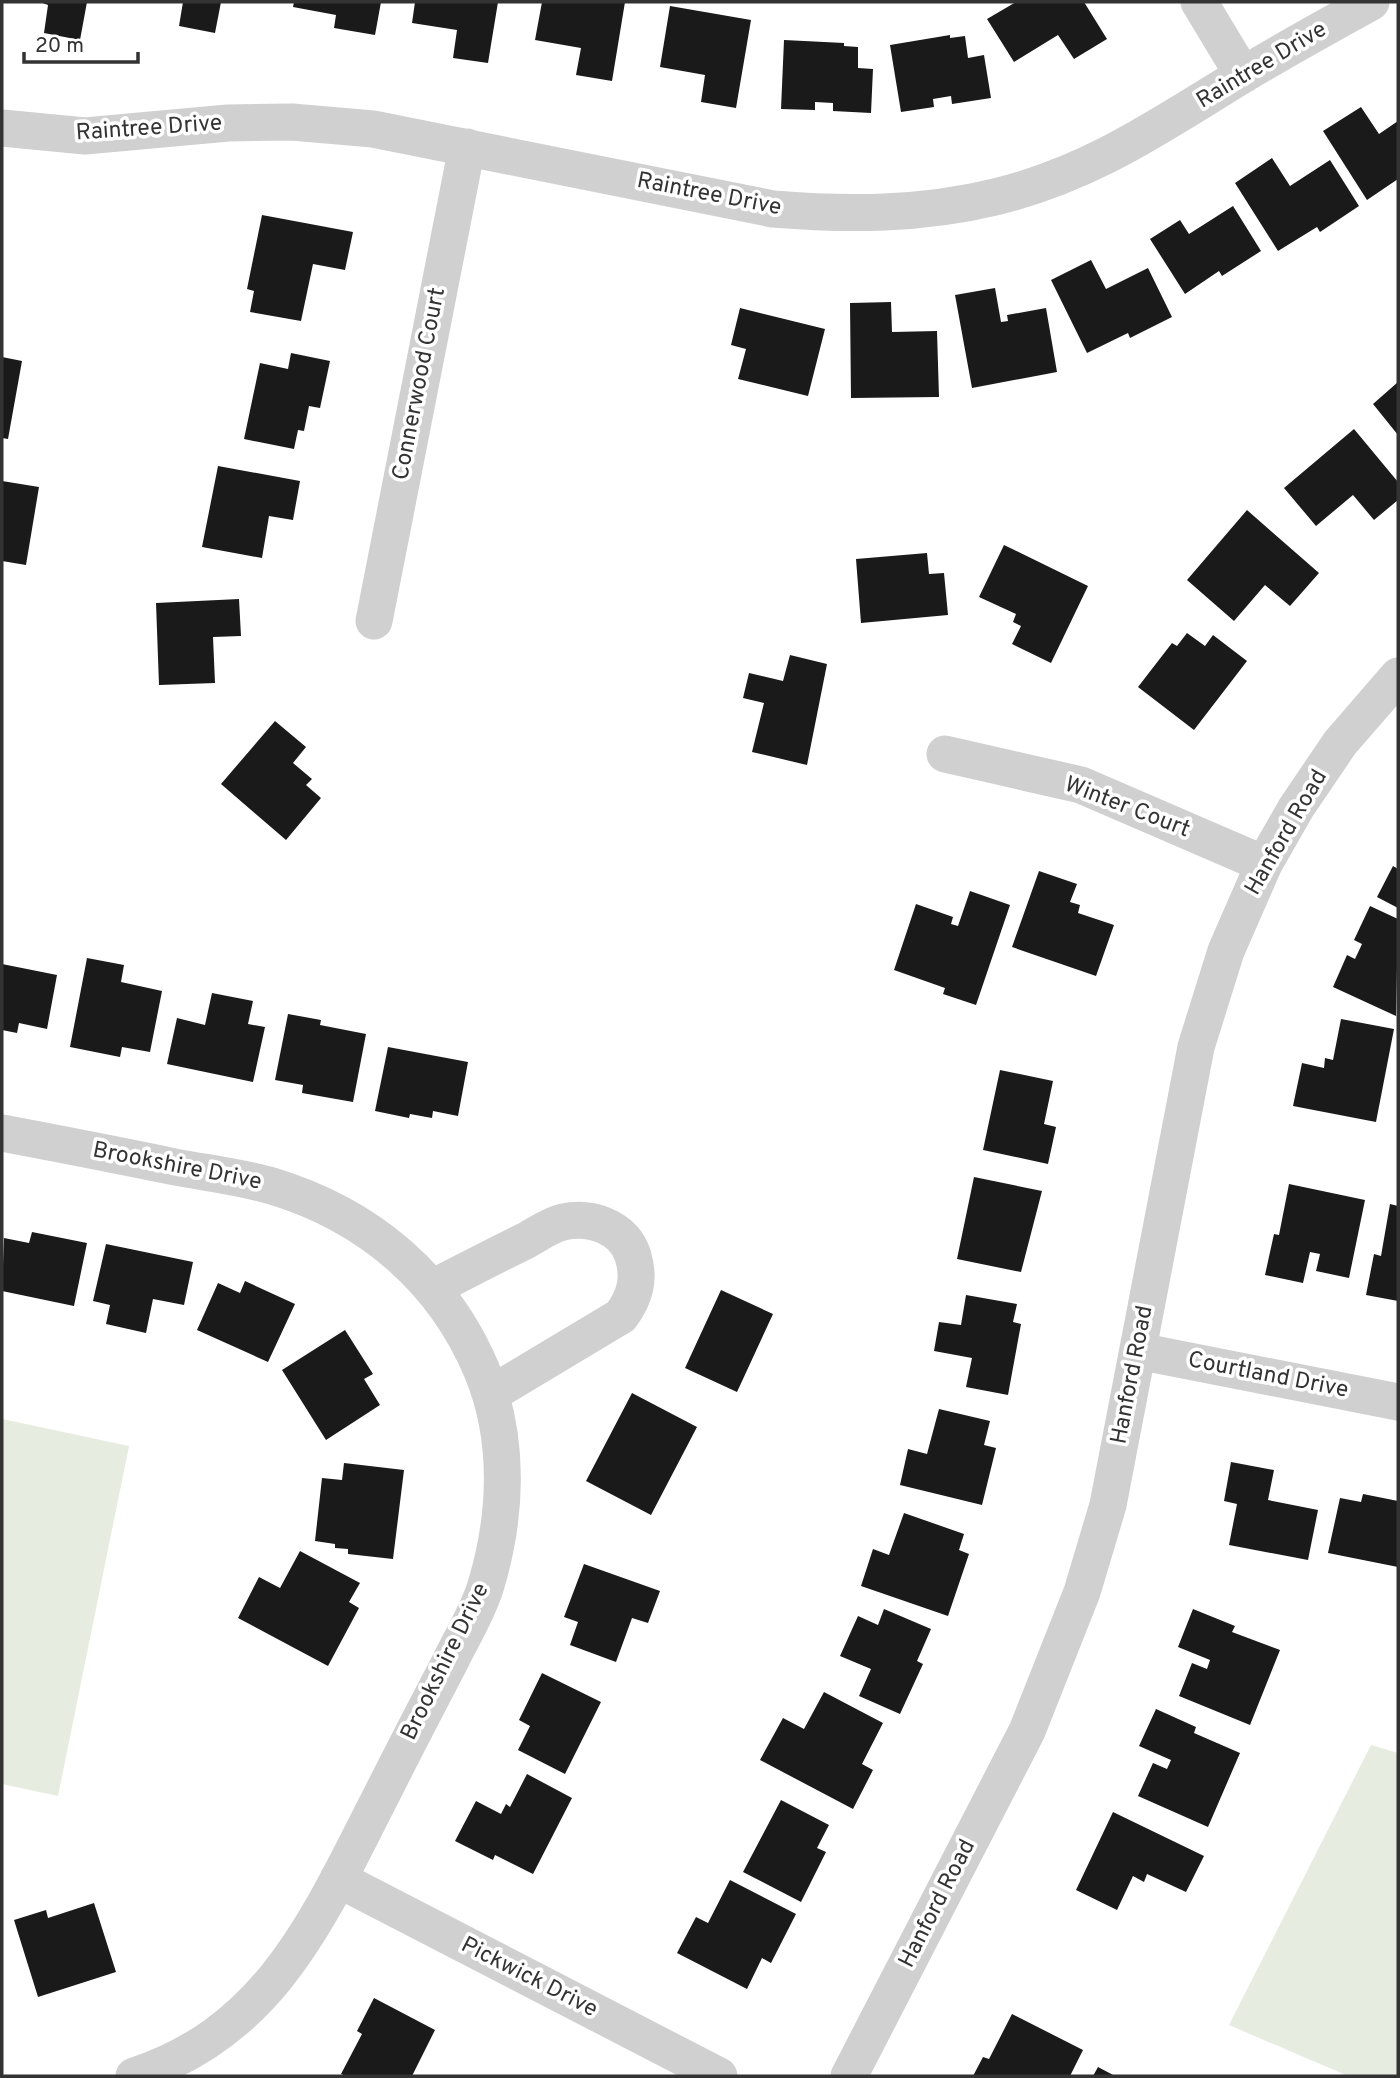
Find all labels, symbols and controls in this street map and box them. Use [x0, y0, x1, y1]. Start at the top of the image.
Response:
street label: Raintree Drive [1192, 16, 1332, 116]
scale bar [24, 21, 138, 65]
text: 20 m [35, 33, 84, 60]
street label: Raintree Drive [75, 109, 223, 149]
street label: Raintree Drive [634, 167, 784, 223]
street label: Connerwood Court [387, 285, 453, 483]
street label: Hanford Road [1239, 765, 1335, 901]
street label: Winter Court [1060, 771, 1194, 845]
street label: Brookshire Drive [90, 1136, 264, 1198]
street label: Hanford Road [1105, 1303, 1161, 1447]
street label: Courtland Drive [1185, 1346, 1351, 1406]
street label: Brookshire Drive [395, 1579, 497, 1745]
street label: Hanford Road [893, 1835, 983, 1973]
street label: Pickwick Drive [456, 1931, 602, 2025]

